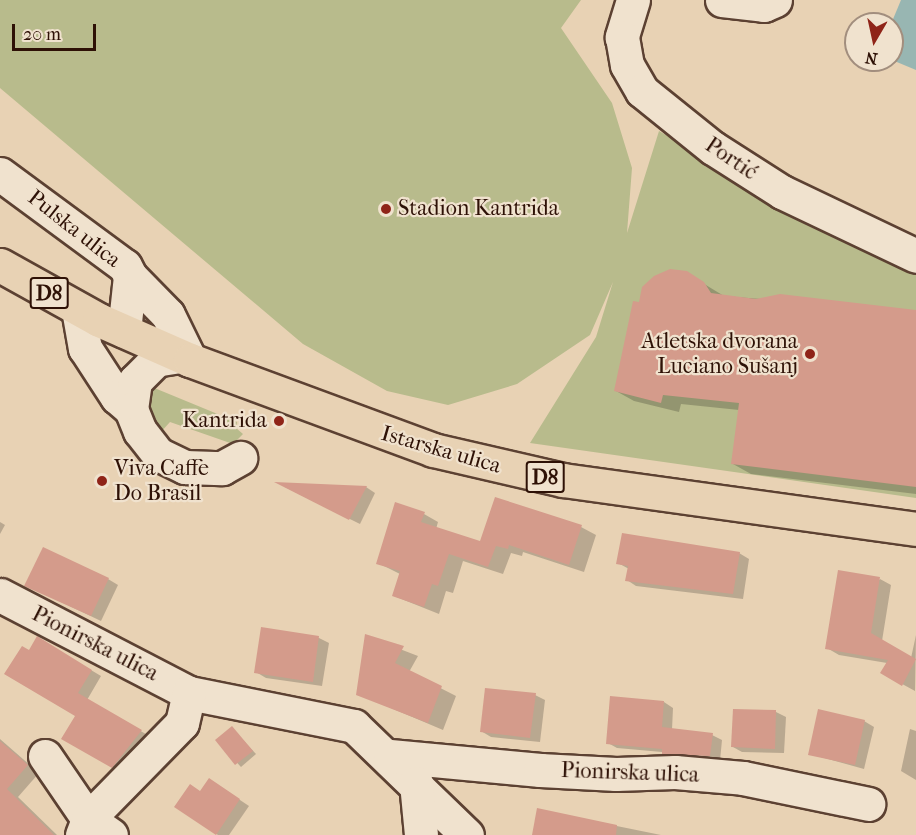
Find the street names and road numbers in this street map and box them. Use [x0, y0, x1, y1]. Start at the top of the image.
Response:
street label: Portić [700, 132, 762, 186]
street label: Pulska ulica [22, 184, 126, 274]
road number: D8 [29, 275, 68, 311]
street label: Istarska ulica [378, 420, 504, 480]
road number: D8 [526, 459, 564, 495]
street label: Pionirska ulica [27, 601, 163, 687]
street label: Pionirska ulica [560, 757, 700, 789]

